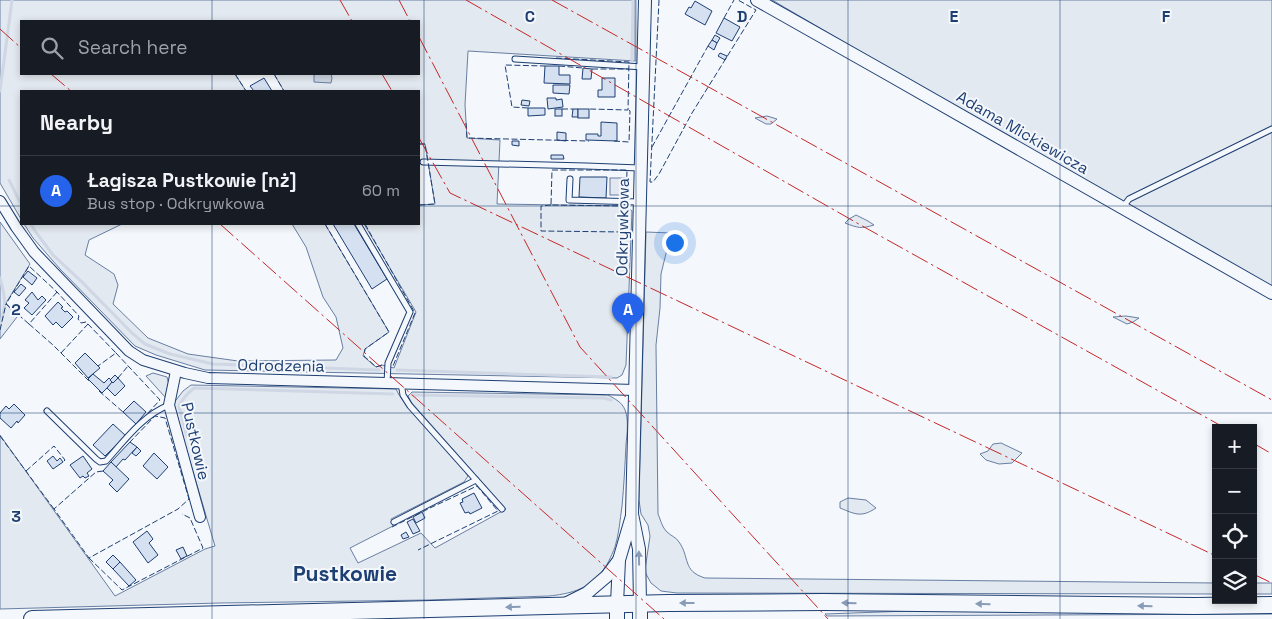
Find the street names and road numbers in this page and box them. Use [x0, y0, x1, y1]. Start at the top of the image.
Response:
street label: Adama Mickiewicza [953, 86, 1093, 179]
street label: Odkrywkowa [611, 178, 634, 276]
street label: Odrodzenia [237, 354, 325, 377]
street label: Pustkowie [176, 400, 215, 482]

